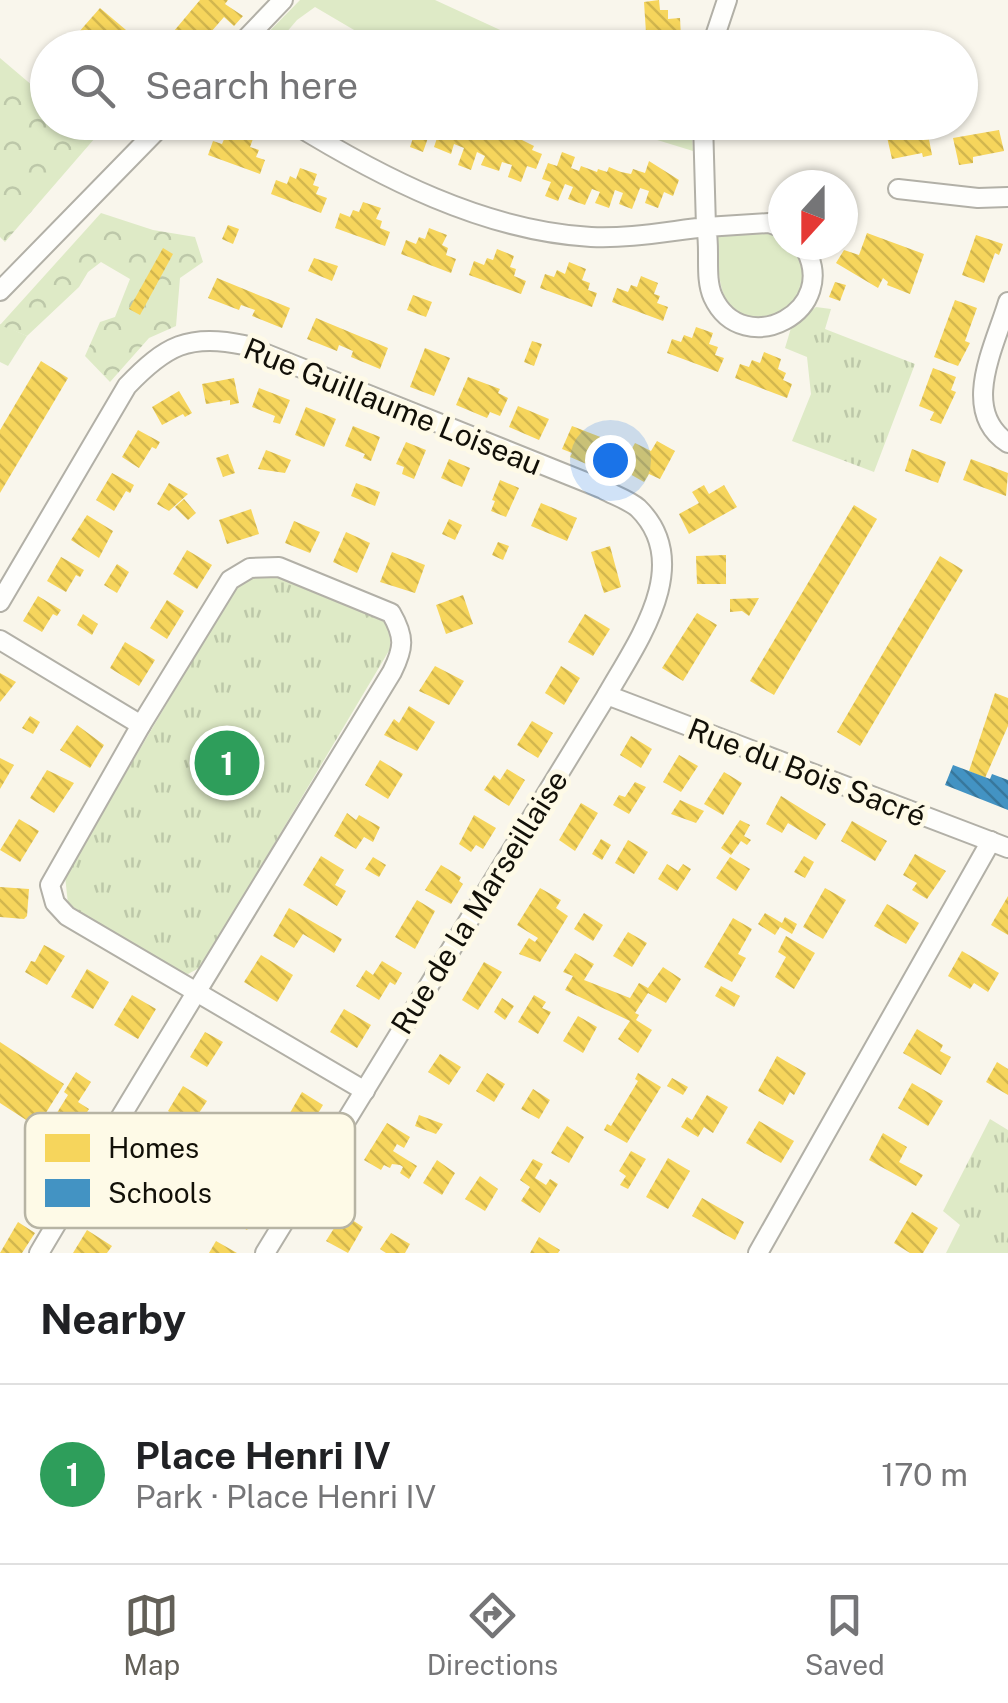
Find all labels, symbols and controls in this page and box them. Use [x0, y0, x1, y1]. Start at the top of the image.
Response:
search box [30, 30, 978, 140]
icon: search [65, 58, 120, 113]
text: Search here [145, 63, 358, 108]
north arrow [768, 170, 858, 260]
street label: Rue Guillaume Loiseau [239, 330, 547, 482]
your location [585, 435, 636, 486]
street label: Rue du Bois Sacré [683, 710, 931, 834]
pin: 1 [194, 726, 260, 800]
street label: Rue de la Marseillaise [383, 763, 575, 1041]
legend [25, 1113, 355, 1228]
text: Homes [108, 1131, 199, 1164]
text: Schools [108, 1176, 212, 1209]
text: Nearby [40, 1294, 186, 1343]
text: Place Henri IV [135, 1433, 391, 1478]
text: 1 [66, 1456, 79, 1493]
text: 170 m [881, 1456, 968, 1493]
text: Park · Place Henri IV [135, 1478, 436, 1515]
tab: Map [123, 1588, 180, 1681]
tab: Directions [427, 1588, 558, 1681]
tab: Saved [805, 1588, 885, 1681]

